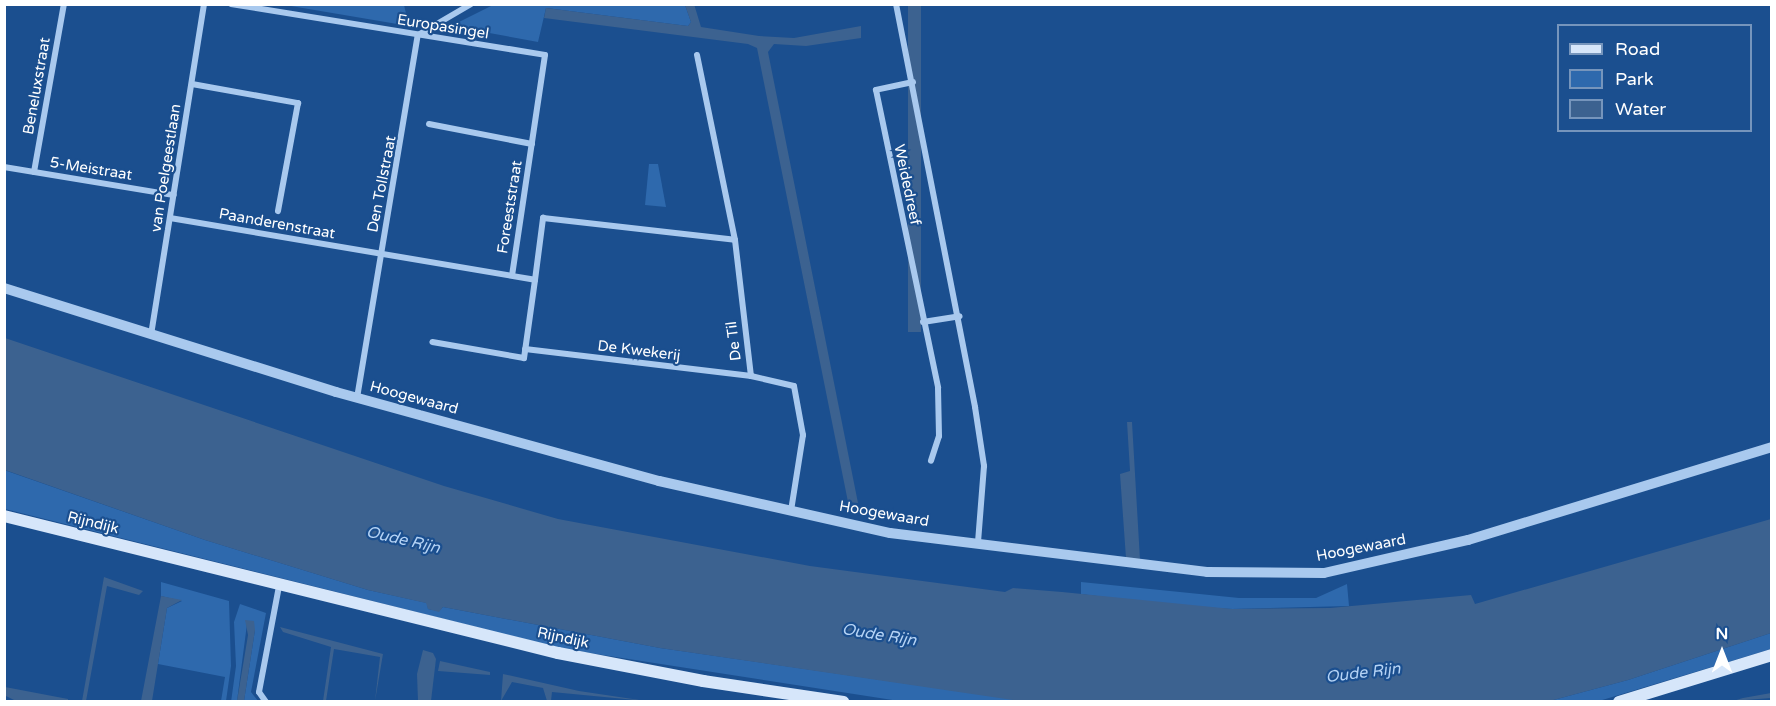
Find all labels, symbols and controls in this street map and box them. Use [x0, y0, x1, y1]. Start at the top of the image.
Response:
street label: Europasingel [396, 11, 490, 43]
legend [1557, 24, 1752, 132]
street label: Beneluxstraat [20, 36, 54, 136]
text: Road [1615, 38, 1660, 60]
text: Park [1615, 68, 1653, 90]
text: Water [1615, 98, 1666, 120]
street label: van Poelgeestlaan [147, 103, 185, 233]
street label: Den Tollstraat [364, 134, 400, 234]
street label: Weidedreef [890, 143, 924, 227]
street label: 5-Meistraat [49, 154, 133, 184]
street label: Foreeststraat [494, 159, 526, 255]
street label: Paanderenstraat [217, 205, 337, 243]
street label: De Til [723, 320, 745, 362]
street label: De Kwekerij [596, 337, 682, 365]
street label: Hoogewaard [368, 378, 460, 418]
street label: Hoogewaard [838, 497, 930, 531]
street label: Rijndijk [65, 508, 121, 538]
water label: Oude Rijn [364, 522, 442, 558]
street label: Hoogewaard [1315, 530, 1407, 566]
water label: Oude Rijn [840, 620, 918, 650]
north arrow [1692, 622, 1752, 682]
street label: Rijndijk [535, 624, 591, 652]
text: N [1716, 624, 1728, 644]
water label: Oude Rijn [1325, 659, 1401, 687]

